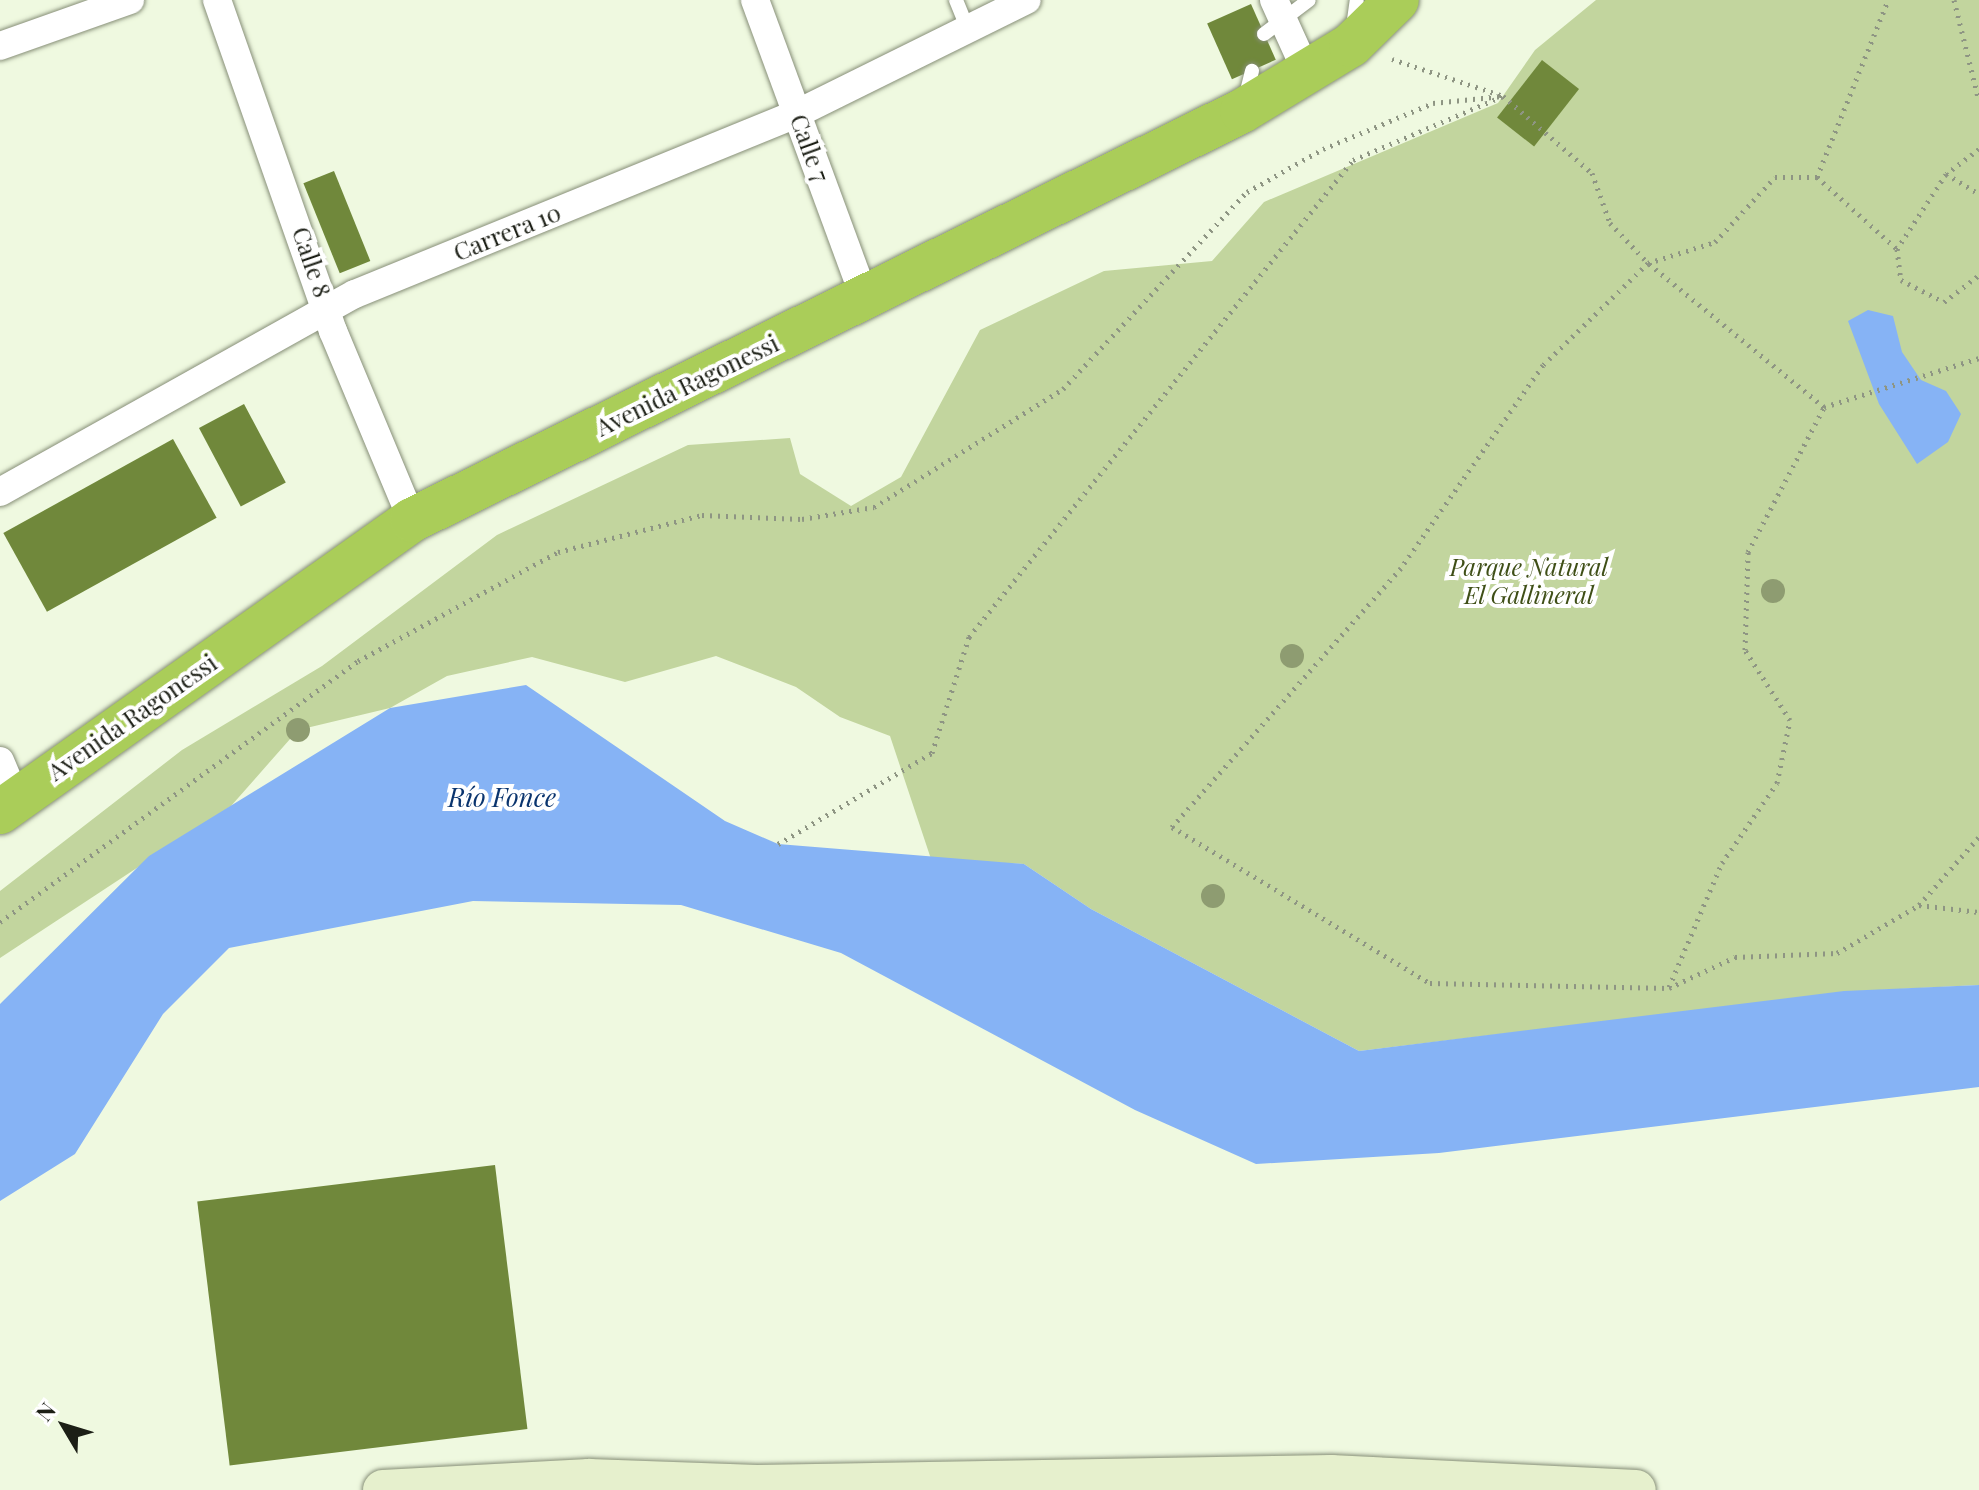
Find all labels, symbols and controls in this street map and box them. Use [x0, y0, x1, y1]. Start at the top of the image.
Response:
street label: Calle 7 [785, 110, 835, 186]
street label: Carrera 10 [449, 197, 565, 267]
street label: Calle 8 [287, 223, 337, 301]
street label: Avenida Ragonessi [591, 328, 783, 442]
park label: Parque Natural El Gallineral [1450, 553, 1608, 609]
street label: Avenida Ragonessi [42, 648, 222, 786]
water label: Río Fonce [448, 781, 556, 813]
north arrow [24, 1386, 104, 1466]
text: N [28, 1396, 62, 1427]

